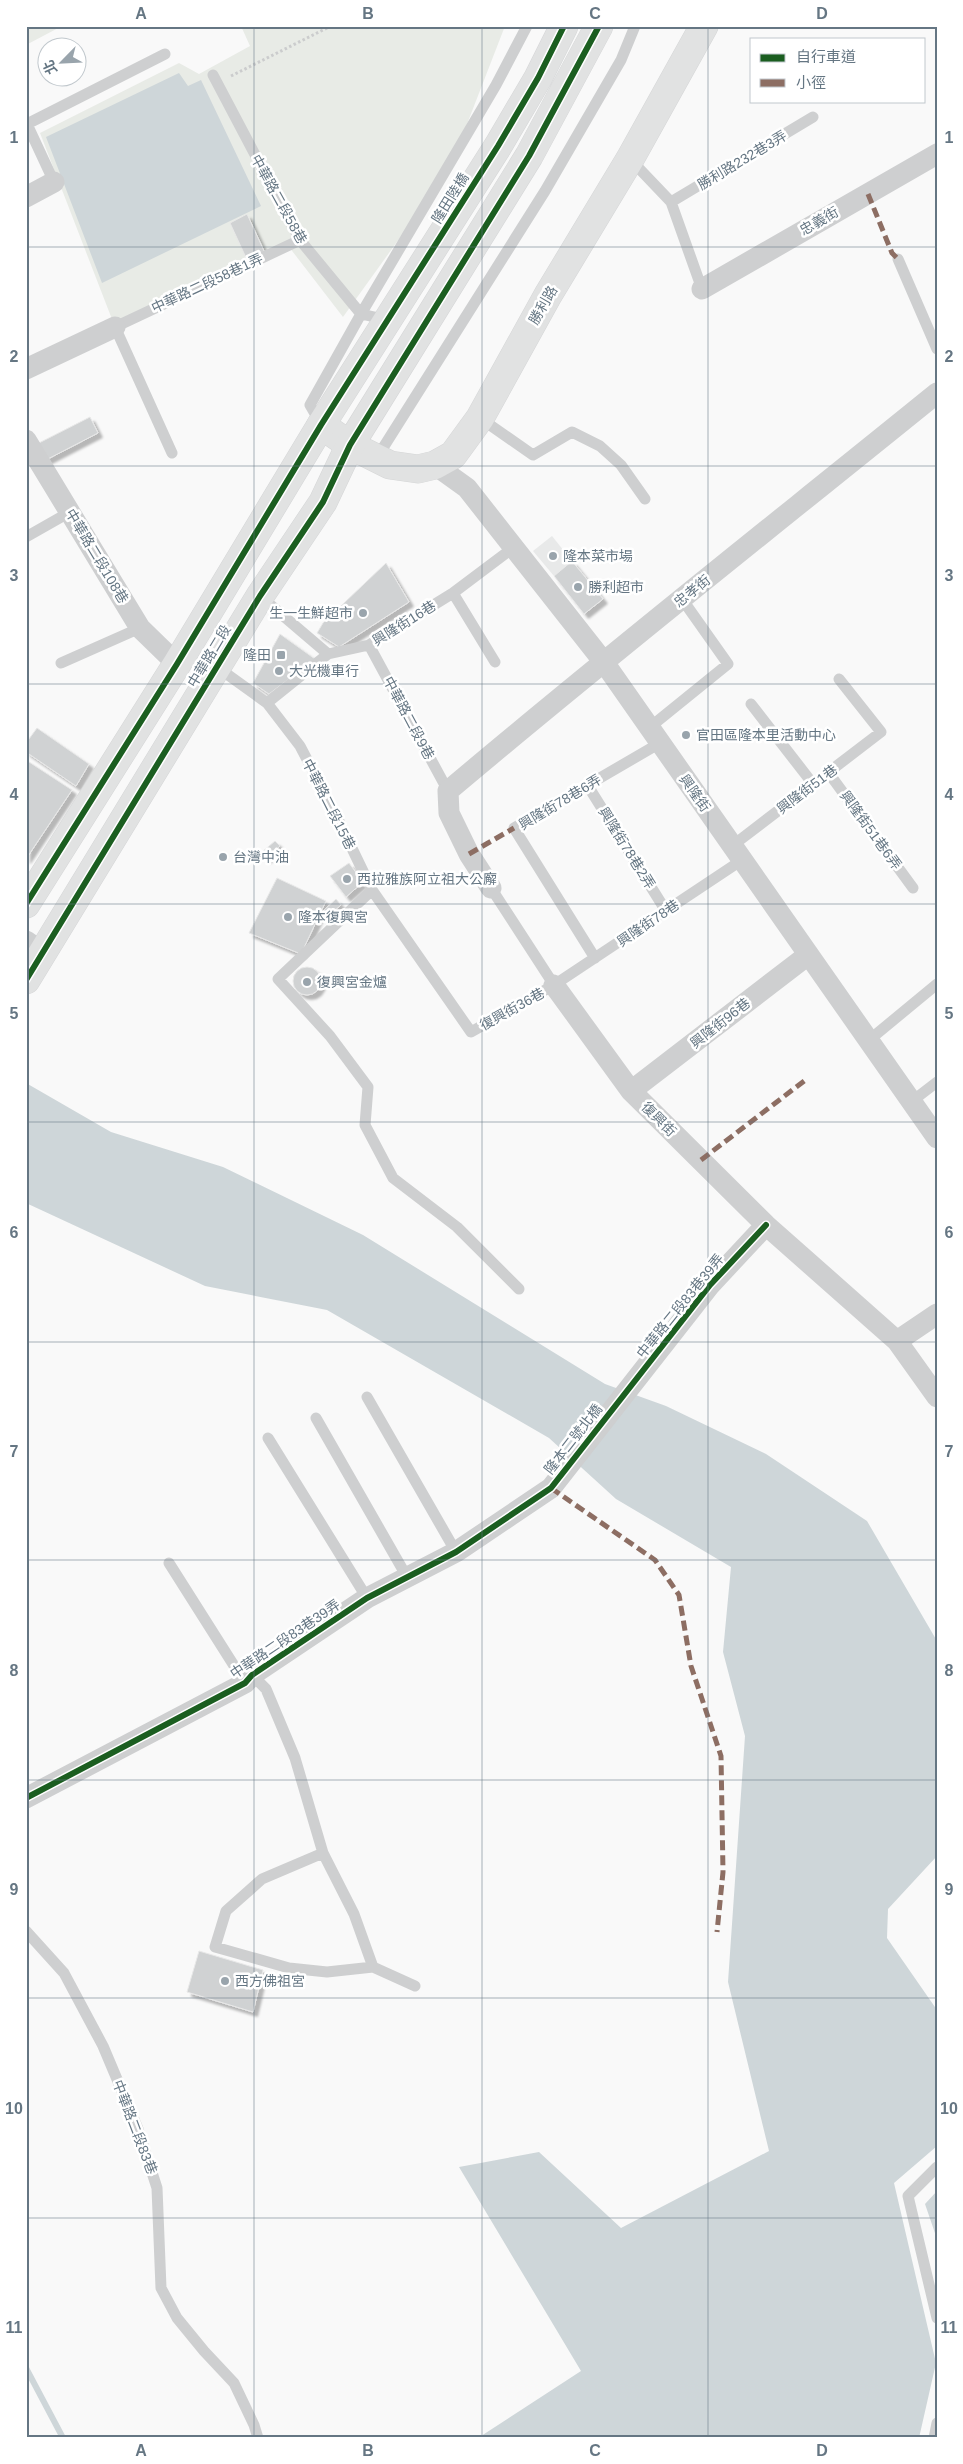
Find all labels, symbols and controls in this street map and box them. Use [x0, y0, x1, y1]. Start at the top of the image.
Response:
text: A [135, 5, 147, 22]
text: B [362, 5, 374, 22]
text: C [589, 5, 601, 22]
text: D [816, 5, 828, 22]
north arrow [38, 38, 88, 88]
legend [750, 38, 926, 102]
text: 自行車道 [796, 48, 856, 65]
text: 北 [40, 58, 60, 77]
text: 小徑 [796, 74, 826, 91]
street label: 勝利路232巷3弄 [695, 127, 789, 193]
text: 1 [10, 129, 19, 146]
text: 1 [945, 129, 954, 146]
street label: 中華路二段58巷 [248, 152, 310, 246]
street label: 隆田陸橋 [428, 170, 472, 226]
street label: 忠義街 [797, 204, 841, 238]
street label: 中華路二段58巷1弄 [149, 250, 265, 316]
street label: 勝利路 [526, 283, 560, 327]
text: 2 [10, 348, 19, 365]
text: 2 [945, 348, 954, 365]
street label: 中華路二段108巷 [62, 506, 132, 606]
place label: 隆本菜市場 [563, 548, 633, 564]
marker: 隆本菜市場 [547, 550, 559, 562]
text: 3 [10, 567, 19, 584]
text: 3 [945, 567, 954, 584]
street label: 忠孝街 [671, 572, 713, 610]
place label: 勝利超市 [588, 579, 644, 595]
marker: 勝利超市 [572, 581, 584, 593]
street label: 興隆街16巷 [369, 597, 439, 649]
place label: 生一生鮮超市 [269, 605, 353, 621]
marker: 生一生鮮超市 [357, 607, 369, 619]
street label: 中華路二段 [184, 622, 234, 690]
place label: 隆田 [243, 647, 271, 663]
marker: 隆田 [275, 649, 287, 661]
place label: 大光機車行 [289, 663, 359, 679]
marker: 大光機車行 [273, 665, 285, 677]
street label: 中華路二段9巷 [380, 674, 438, 762]
place label: 官田區隆本里活動中心 [696, 727, 836, 743]
marker: 官田區隆本里活動中心 [680, 729, 692, 741]
street label: 中華路二段15巷 [299, 756, 359, 852]
street label: 興隆街51巷 [774, 761, 840, 817]
street label: 興隆街78巷6弄 [516, 771, 604, 833]
street label: 興隆街 [676, 771, 714, 815]
text: 4 [10, 786, 19, 803]
text: 4 [945, 786, 954, 803]
street label: 興隆街51巷6弄 [837, 788, 905, 872]
street label: 興隆街78巷2弄 [595, 804, 659, 892]
place label: 台灣中油 [233, 849, 289, 865]
marker: 台灣中油 [217, 851, 229, 863]
place label: 西拉雅族阿立祖大公廨 [357, 871, 497, 887]
marker: 西拉雅族阿立祖大公廨 [341, 873, 353, 885]
street label: 興隆街78巷 [614, 896, 682, 950]
place label: 隆本復興宮 [298, 909, 368, 925]
marker: 隆本復興宮 [282, 911, 294, 923]
place label: 復興宮金爐 [317, 974, 387, 990]
marker: 復興宮金爐 [301, 976, 313, 988]
street label: 復興街36巷 [477, 985, 547, 1033]
street label: 興隆街96巷 [687, 995, 753, 1051]
text: 5 [10, 1005, 19, 1022]
text: 5 [945, 1005, 954, 1022]
street label: 復興街 [638, 1098, 680, 1140]
text: 6 [10, 1224, 19, 1241]
text: 6 [945, 1224, 954, 1241]
street label: 中華路二段83巷39弄 [633, 1251, 727, 1361]
street label: 隆本二號北橋 [541, 1401, 605, 1477]
text: 7 [10, 1443, 19, 1460]
text: 7 [945, 1443, 954, 1460]
street label: 中華路二段83巷39弄 [227, 1596, 343, 1682]
text: 8 [10, 1662, 19, 1679]
text: 8 [945, 1662, 954, 1679]
text: 9 [10, 1881, 19, 1898]
text: 9 [945, 1881, 954, 1898]
place label: 西方佛祖宮 [235, 1973, 305, 1989]
marker: 西方佛祖宮 [219, 1975, 231, 1987]
street label: 中華路二段83巷 [110, 2078, 160, 2176]
text: 10 [5, 2100, 23, 2117]
text: 10 [940, 2100, 958, 2117]
text: 11 [6, 2319, 23, 2336]
text: 11 [941, 2319, 958, 2336]
text: A [135, 2442, 147, 2459]
text: B [362, 2442, 374, 2459]
text: C [589, 2442, 601, 2459]
text: D [816, 2442, 828, 2459]

